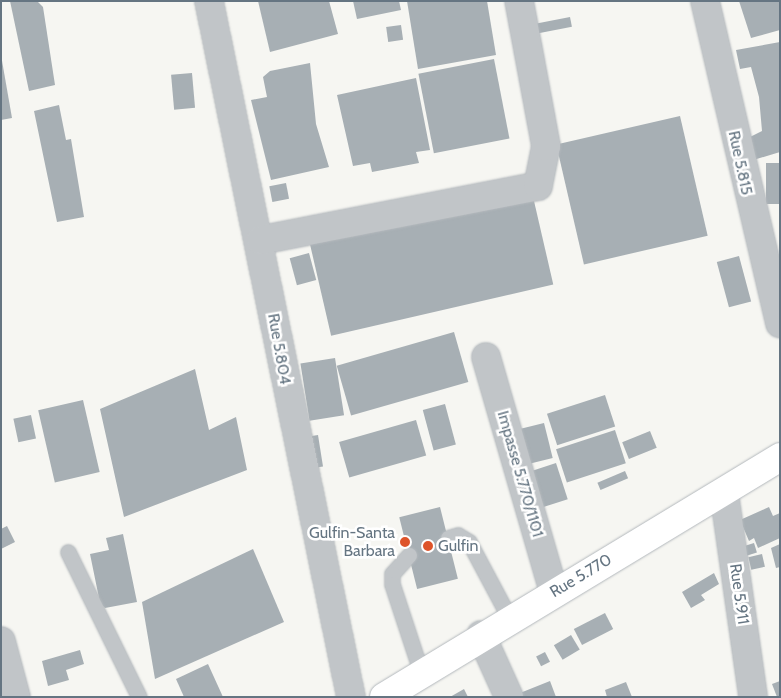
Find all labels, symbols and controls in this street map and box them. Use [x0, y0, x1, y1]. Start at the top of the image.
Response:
street label: Rue 5.815 [724, 129, 756, 197]
street label: Rue 5.804 [263, 312, 295, 386]
street label: Impasse 5.770/1101 [493, 409, 547, 539]
place label: Gulfin-Santa Barbara [309, 523, 395, 561]
marker: Gulfin-Santa Barbara [399, 536, 411, 548]
place label: Gulfin [438, 536, 478, 556]
marker: Gulfin [422, 540, 434, 552]
street label: Rue 5.770 [547, 550, 615, 602]
street label: Rue 5.911 [725, 562, 753, 626]

